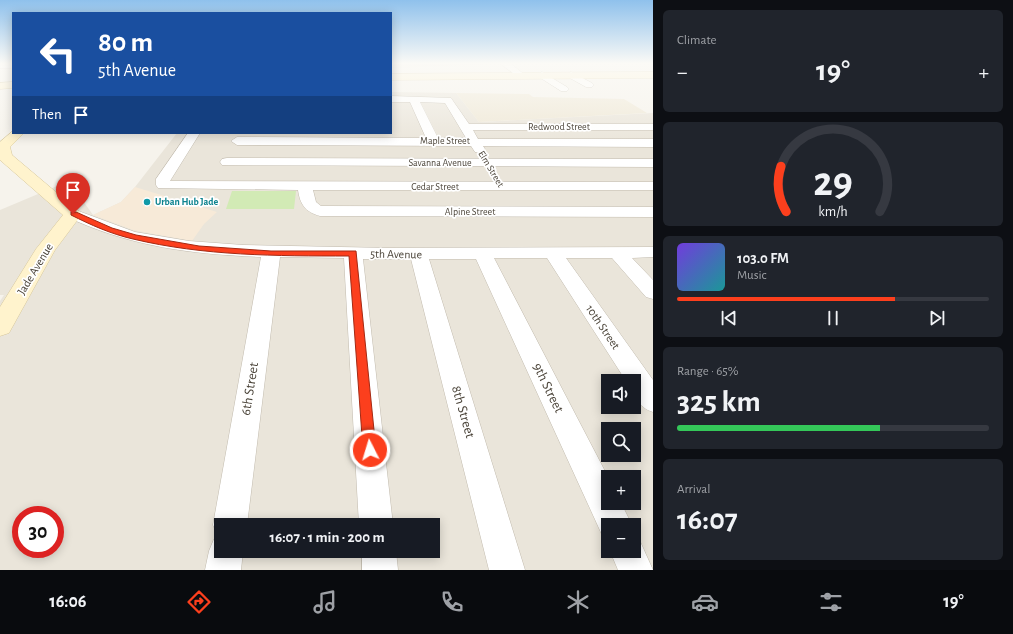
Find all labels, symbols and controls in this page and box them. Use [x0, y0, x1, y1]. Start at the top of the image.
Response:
icon: left [32, 28, 84, 80]
text: 80 m [98, 29, 153, 57]
text: Climate [677, 34, 716, 47]
text: 19° [816, 56, 850, 86]
text: − [677, 61, 688, 83]
text: + [978, 61, 989, 83]
text: 5th Avenue [98, 62, 176, 80]
icon: arrive [70, 104, 92, 126]
text: Then [32, 107, 62, 122]
street label: Redwood Street [528, 122, 591, 132]
street label: Maple Street [420, 136, 471, 146]
street label: Elm Street [476, 149, 506, 190]
street label: Savanna Avenue [408, 158, 472, 168]
text: 29 [813, 161, 853, 202]
pin [56, 173, 90, 214]
icon: arrive [62, 179, 84, 201]
street label: Cedar Street [411, 182, 460, 192]
marker: Urban Hub Jade [142, 197, 152, 207]
place label: Urban Hub Jade [155, 197, 218, 207]
text: km/h [818, 204, 848, 218]
street label: Alpine Street [445, 207, 496, 217]
street label: Jade Avenue [15, 241, 55, 297]
street label: 5th Avenue [370, 248, 422, 260]
text: 103.0 FM [737, 251, 789, 266]
text: Music [737, 269, 767, 282]
street label: 10th Street [584, 303, 622, 352]
icon: previous [718, 307, 740, 329]
icon: pause [822, 307, 844, 329]
icon: next [926, 307, 948, 329]
street label: 6th Street [239, 361, 261, 417]
street label: 9th Street [530, 361, 566, 416]
text: Range · 65% [677, 365, 738, 378]
map controls [601, 374, 641, 558]
button: sound [601, 374, 641, 414]
street label: 8th Street [449, 384, 477, 440]
text: 325 km [677, 387, 761, 417]
button: search [601, 422, 641, 462]
position arrow [349, 429, 391, 471]
button: + [601, 470, 641, 510]
text: Arrival [677, 483, 710, 496]
text: 16:07 [677, 505, 738, 535]
speed limit sign: 30 [12, 506, 64, 558]
button: − [601, 518, 641, 558]
text: 16:07 · 1 min · 200 m [270, 530, 385, 545]
icon: directions [185, 588, 213, 616]
icon: music [311, 588, 339, 616]
icon: phone [438, 588, 466, 616]
icon: climate [564, 588, 592, 616]
icon: car [691, 588, 719, 616]
icon: filters [817, 588, 845, 616]
text: 16:06 [49, 593, 87, 611]
text: 19° [943, 593, 964, 611]

